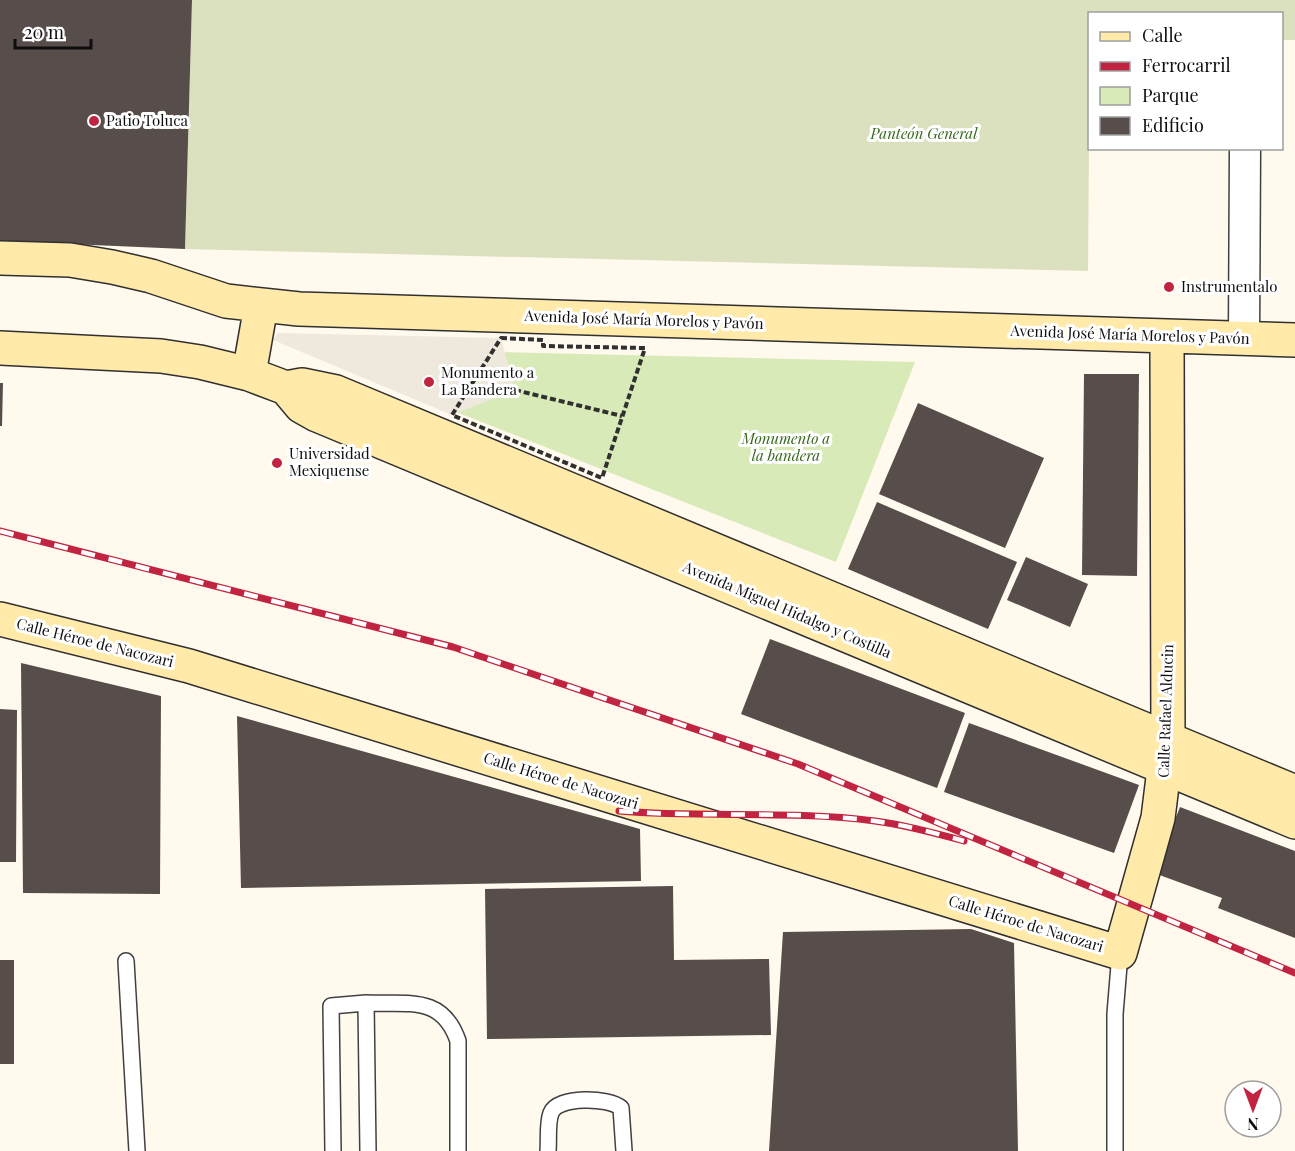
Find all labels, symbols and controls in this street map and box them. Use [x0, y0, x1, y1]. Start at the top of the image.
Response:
scale bar [15, 12, 92, 50]
legend [1088, 12, 1283, 150]
text: 20 m [24, 20, 64, 44]
text: Calle [1142, 23, 1183, 47]
text: Ferrocarril [1142, 53, 1231, 77]
text: Parque [1142, 83, 1199, 107]
place label: Patio Toluca [106, 110, 188, 130]
text: Edificio [1142, 113, 1204, 137]
marker: Patio Toluca [87, 114, 101, 128]
park label: Panteón General [870, 123, 978, 143]
place label: Instrumentalo [1181, 276, 1277, 296]
marker: Instrumentalo [1162, 280, 1176, 294]
street label: Avenida José María Morelos y Pavón [523, 305, 764, 333]
street label: Avenida José María Morelos y Pavón [1009, 320, 1250, 348]
place label: Monumento a La Bandera [441, 362, 535, 399]
marker: Monumento a La Bandera [422, 375, 436, 389]
park label: Monumento a la bandera [741, 428, 830, 465]
place label: Universidad Mexiquense [289, 443, 370, 480]
marker: Universidad Mexiquense [270, 456, 284, 470]
street label: Avenida Miguel Hidalgo y Costilla [679, 556, 895, 662]
street label: Calle Héroe de Nacozari [15, 613, 176, 671]
street label: Calle Rafael Alducin [1153, 644, 1177, 778]
street label: Calle Héroe de Nacozari [481, 747, 642, 813]
street label: Calle Héroe de Nacozari [946, 890, 1107, 956]
north arrow [1223, 1079, 1283, 1139]
text: N [1247, 1114, 1259, 1135]

